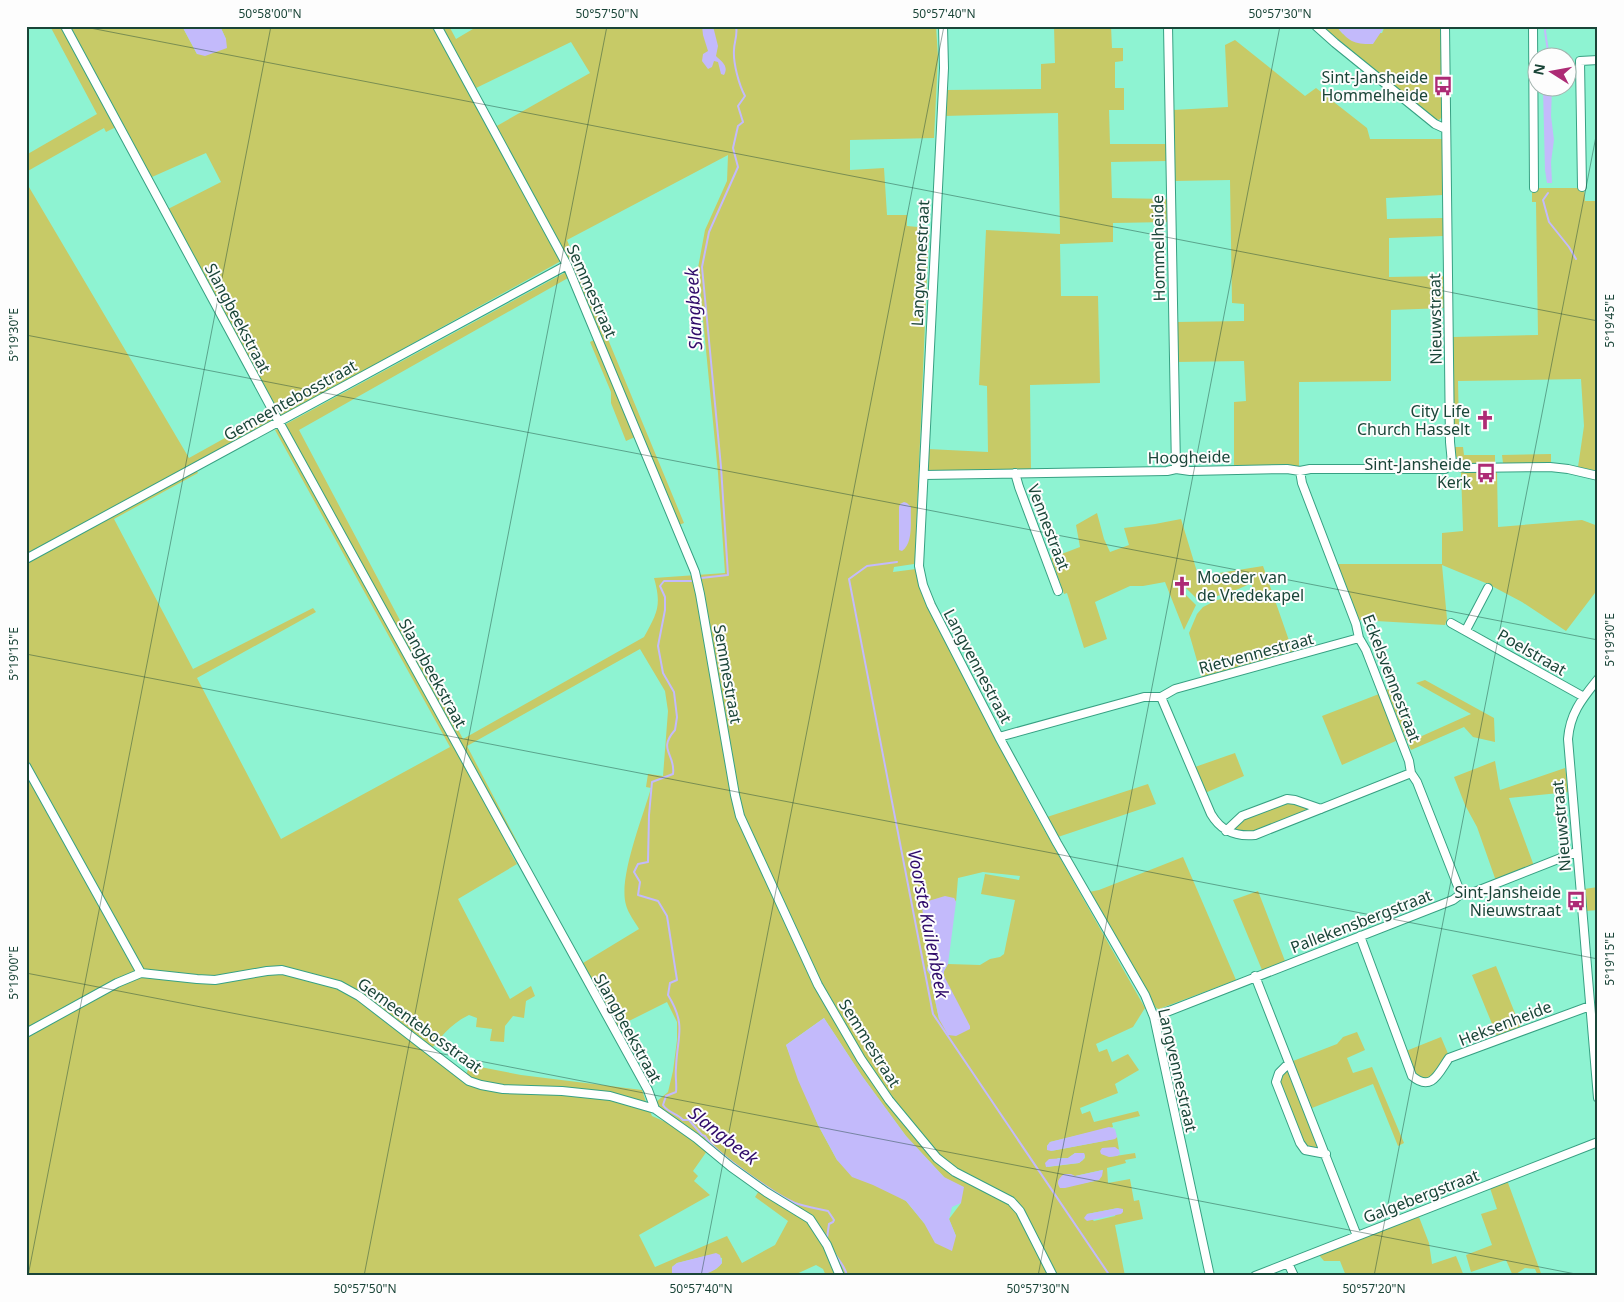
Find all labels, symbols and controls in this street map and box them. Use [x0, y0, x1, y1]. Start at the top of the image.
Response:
text: 50°58'00"N [238, 5, 302, 22]
text: 50°57'50"N [575, 5, 639, 22]
text: 50°57'40"N [912, 5, 976, 22]
text: 50°57'30"N [1248, 5, 1312, 22]
north arrow [1526, 48, 1576, 98]
text: N [1528, 62, 1549, 77]
place label: Sint-Jansheide Hommelheide [1321, 66, 1428, 106]
bus stop icon: Sint-Jansheide Hommelheide [1432, 75, 1454, 97]
street label: Hommelheide [1146, 195, 1170, 301]
street label: Langvennestraat [906, 199, 934, 327]
street label: Semmestraat [562, 241, 623, 341]
street label: Slangbeekstraat [200, 259, 276, 377]
water label: Slangbeek [679, 266, 707, 351]
street label: Nieuwstraat [1423, 273, 1447, 365]
text: 5°19'45"E [1601, 294, 1618, 348]
text: 5°19'30"E [5, 308, 22, 362]
street label: Gemeentebosstraat [220, 354, 361, 446]
place label: City Life Church Hasselt [1357, 400, 1470, 440]
church icon: City Life Church Hasselt [1474, 409, 1496, 431]
street label: Hoogheide [1147, 445, 1231, 469]
place label: Sint-Jansheide Kerk [1364, 453, 1471, 493]
bus stop icon: Sint-Jansheide Kerk [1475, 462, 1497, 484]
street label: Vennestraat [1023, 481, 1076, 573]
place label: Moeder van de Vredekapel [1197, 566, 1304, 606]
church icon: Moeder van de Vredekapel [1171, 575, 1193, 597]
street label: Langvennestraat [939, 605, 1018, 727]
street label: Eckelsvennestraat [1357, 611, 1427, 745]
text: 5°19'30"E [1601, 613, 1618, 667]
street label: Slangbeekstraat [394, 615, 472, 732]
street label: Semmestraat [708, 623, 748, 725]
street label: Poelstraat [1494, 623, 1571, 681]
text: 5°19'15"E [5, 627, 22, 681]
street label: Rietvennestraat [1196, 627, 1316, 679]
street label: Nieuwstraat [1546, 779, 1576, 872]
water label: Voorste Kuilenbeek [903, 847, 955, 1001]
place label: Sint-Jansheide Nieuwstraat [1454, 881, 1561, 921]
street label: Pallekensbergstraat [1287, 884, 1435, 958]
bus stop icon: Sint-Jansheide Nieuwstraat [1565, 890, 1587, 912]
text: 5°19'15"E [1601, 932, 1618, 986]
text: 5°19'00"E [5, 946, 22, 1000]
street label: Slangbeekstraat [589, 970, 667, 1087]
street label: Gemeentebosstraat [353, 972, 487, 1078]
street label: Semmestraat [834, 995, 906, 1092]
street label: Heksenheide [1455, 995, 1555, 1051]
street label: Langvennestraat [1153, 1006, 1203, 1134]
water label: Slangbeek [684, 1100, 764, 1171]
street label: Galgebergstraat [1360, 1164, 1482, 1228]
text: 50°57'50"N [333, 1280, 397, 1297]
text: 50°57'40"N [669, 1280, 733, 1297]
text: 50°57'30"N [1006, 1280, 1070, 1297]
text: 50°57'20"N [1342, 1280, 1406, 1297]

